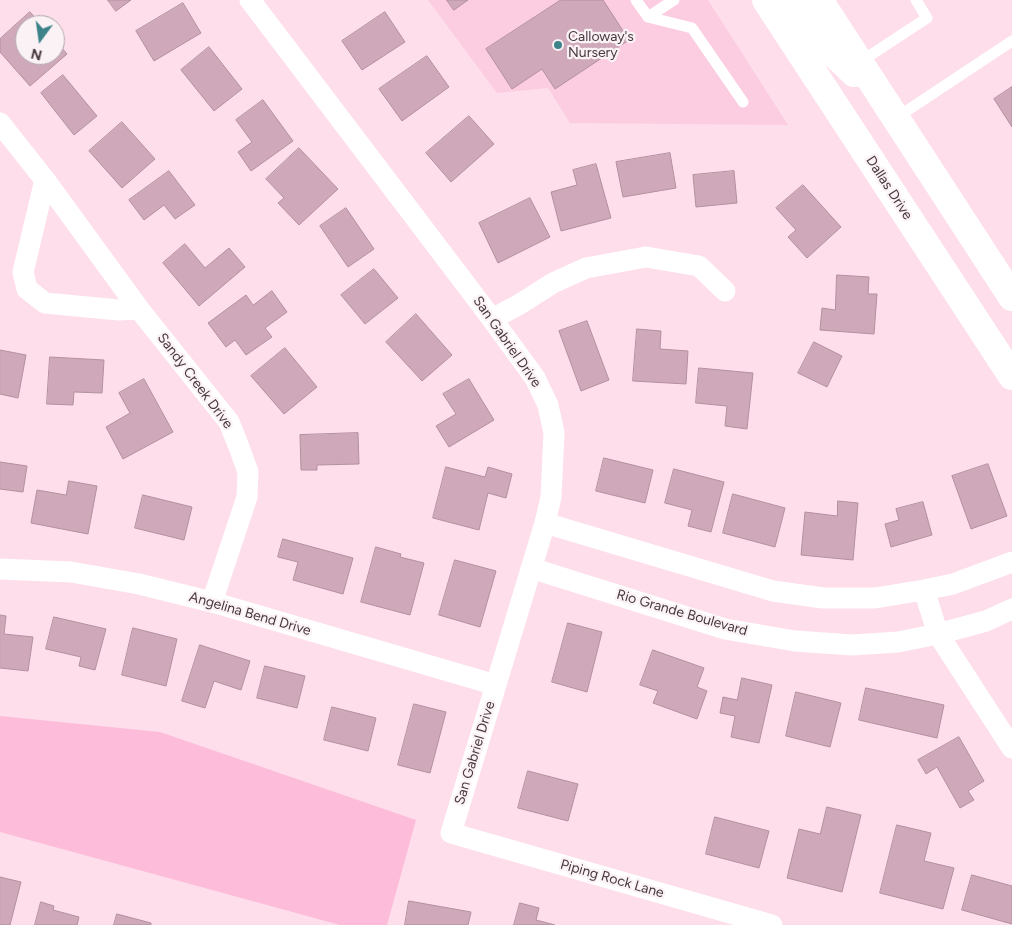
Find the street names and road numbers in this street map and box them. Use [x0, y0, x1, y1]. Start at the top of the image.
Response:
street label: Dallas Drive [862, 153, 916, 223]
street label: San Gabriel Drive [469, 293, 545, 391]
street label: Sandy Creek Drive [154, 330, 236, 432]
street label: Rio Grande Boulevard [615, 586, 749, 640]
street label: Angelina Bend Drive [187, 589, 313, 639]
street label: San Gabriel Drive [451, 699, 499, 807]
street label: Piping Rock Lane [558, 856, 666, 902]

